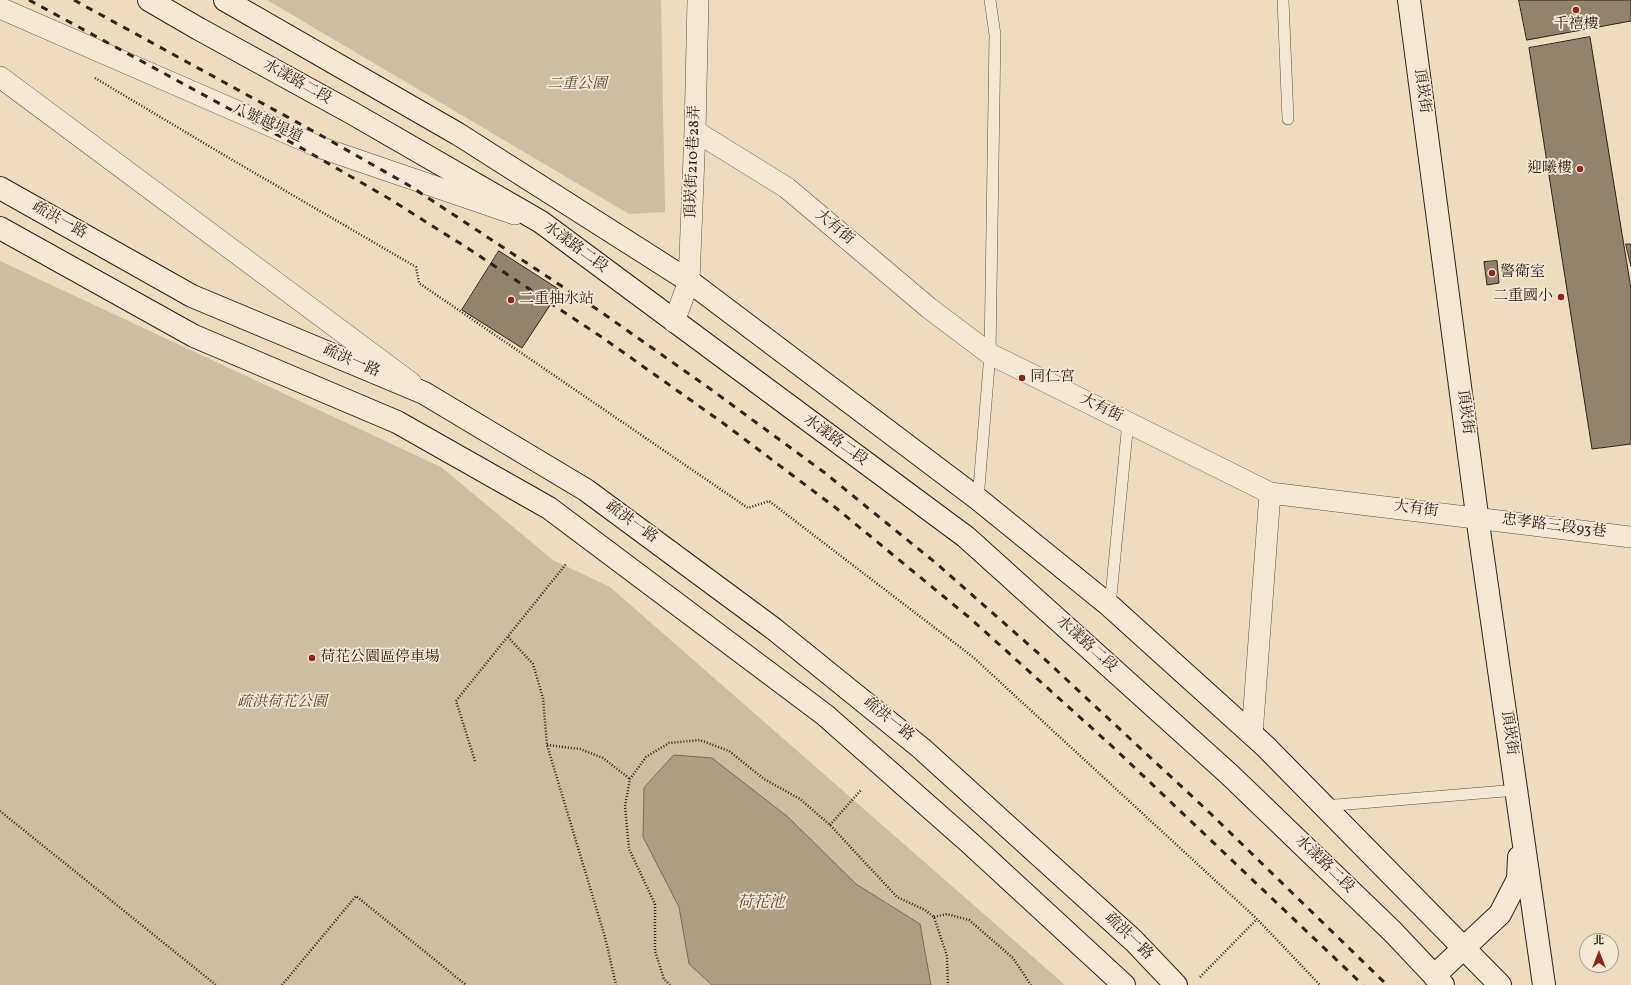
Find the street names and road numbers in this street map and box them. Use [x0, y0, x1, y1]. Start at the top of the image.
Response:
street label: 水漾路二段 [260, 57, 334, 109]
street label: 頂崁街 [1409, 67, 1433, 115]
street label: 八號越堤道 [229, 101, 305, 147]
street label: 頂崁街210巷28弄 [683, 105, 705, 219]
street label: 疏洪一路 [28, 199, 90, 243]
street label: 大有街 [811, 207, 857, 249]
street label: 水漾路二段 [539, 219, 611, 277]
street label: 疏洪一路 [320, 342, 382, 382]
street label: 頂崁街 [1452, 389, 1476, 435]
street label: 大有街 [1077, 391, 1125, 427]
street label: 水漾路二段 [799, 412, 871, 470]
street label: 疏洪一路 [601, 498, 661, 548]
street label: 大有街 [1393, 498, 1439, 522]
street label: 忠孝路三段93巷 [1501, 512, 1607, 542]
street label: 水漾路二段 [1052, 613, 1120, 677]
street label: 疏洪一路 [859, 694, 917, 746]
street label: 頂崁街 [1496, 709, 1520, 757]
street label: 水漾路二段 [1291, 832, 1357, 898]
street label: 疏洪一路 [1100, 910, 1156, 964]

